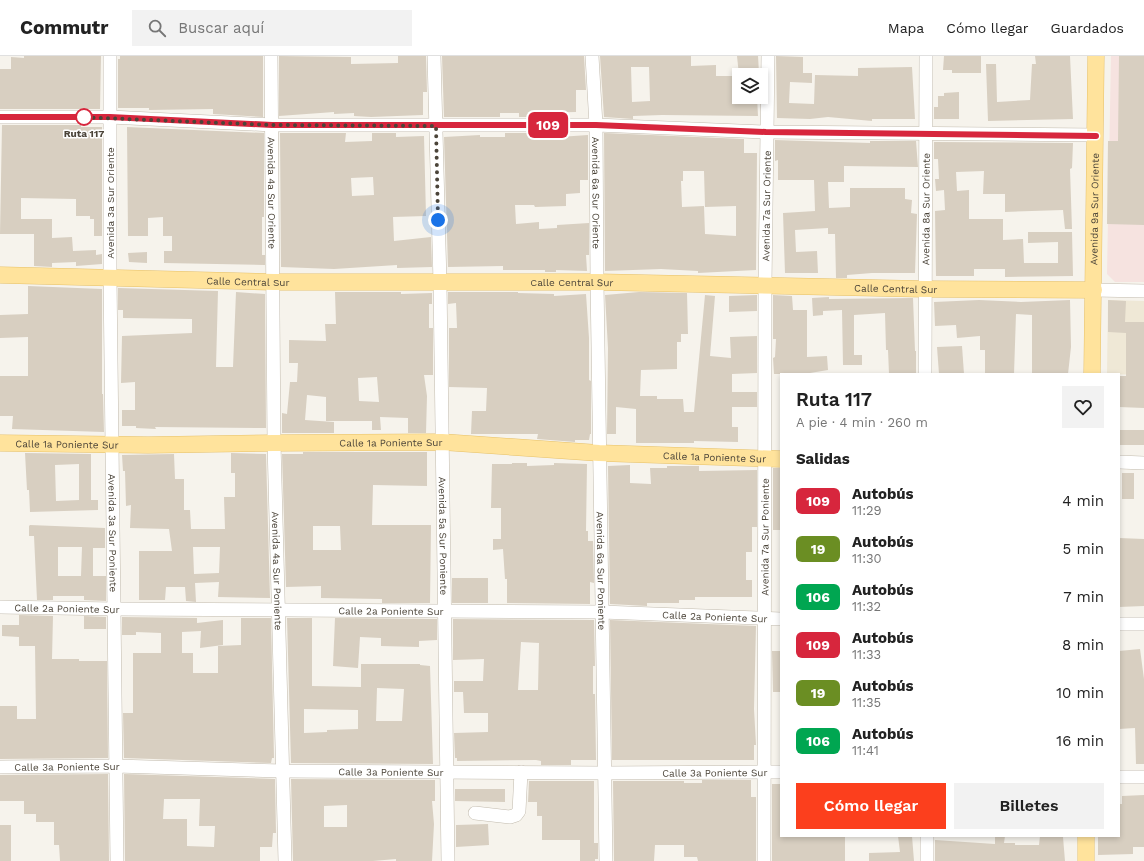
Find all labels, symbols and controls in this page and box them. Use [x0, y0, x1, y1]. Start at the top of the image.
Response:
search box [132, 10, 412, 46]
text: Commutr [20, 16, 108, 39]
icon: search [146, 17, 168, 39]
text: Buscar aquí [178, 19, 264, 37]
text: Mapa [888, 20, 924, 36]
text: Cómo llegar [946, 20, 1029, 36]
text: Guardados [1051, 20, 1124, 36]
map controls [732, 68, 768, 104]
button: layers [732, 68, 768, 104]
marker: Ruta 117 [75, 108, 93, 126]
line badge: 109 [525, 112, 571, 138]
text: 109 [536, 117, 560, 133]
place label: Ruta 117 [64, 128, 104, 139]
street label: Avenida 4a Sur Oriente [266, 137, 278, 249]
street label: Avenida 6a Sur Oriente [591, 137, 602, 249]
street label: Avenida 3a Sur Oriente [105, 147, 116, 259]
street label: Avenida 7a Sur Oriente [760, 150, 772, 262]
street label: Avenida 8a Sur Oriente [920, 153, 931, 265]
street label: Avenida 9a Sur Oriente [1088, 153, 1100, 265]
your location [428, 210, 448, 230]
street label: Calle Central Sur [206, 275, 290, 288]
street label: Calle Central Sur [530, 276, 614, 288]
street label: Calle Central Sur [854, 282, 938, 295]
button: heart [1062, 386, 1104, 428]
text: Ruta 117 [796, 388, 872, 411]
text: A pie · 4 min · 260 m [796, 415, 928, 430]
street label: Calle 1a Poniente Sur [339, 436, 443, 448]
street label: Calle 1a Poniente Sur [15, 438, 119, 450]
street label: Calle 1a Poniente Sur [663, 450, 766, 464]
text: Salidas [796, 450, 850, 468]
street label: Avenida 3a Sur Poniente [107, 474, 119, 593]
street label: Avenida 5a Sur Poniente [437, 477, 450, 595]
street label: Avenida 7a Sur Poniente [759, 478, 770, 596]
text: Autobús [852, 485, 914, 503]
text: 4 min [1062, 492, 1104, 510]
text: 109 [806, 493, 830, 509]
text: 11:29 [852, 503, 882, 518]
street label: Avenida 4a Sur Poniente [270, 511, 284, 631]
street label: Avenida 6a Sur Poniente [595, 511, 608, 631]
text: Autobús [852, 533, 914, 551]
text: 5 min [1063, 540, 1104, 558]
text: 19 [811, 541, 825, 557]
text: 11:30 [852, 551, 882, 566]
text: Autobús [852, 581, 914, 599]
text: 7 min [1063, 588, 1104, 606]
text: 106 [806, 589, 830, 605]
text: 11:32 [852, 599, 881, 614]
street label: Calle 2a Poniente Sur [14, 602, 120, 615]
street label: Calle 2a Poniente Sur [338, 605, 444, 617]
street label: Calle 2a Poniente Sur [662, 609, 768, 624]
text: Autobús [852, 629, 914, 647]
text: 8 min [1062, 636, 1104, 654]
text: 109 [806, 637, 830, 653]
text: 11:33 [852, 647, 881, 662]
text: Autobús [852, 677, 914, 695]
text: 10 min [1056, 684, 1104, 702]
text: 19 [811, 685, 825, 701]
text: 11:35 [852, 695, 881, 710]
text: Autobús [852, 725, 914, 743]
text: 16 min [1056, 732, 1104, 750]
text: 106 [806, 733, 830, 749]
text: 11:41 [852, 743, 879, 758]
street label: Calle 3a Poniente Sur [14, 760, 120, 772]
street label: Calle 3a Poniente Sur [338, 766, 444, 777]
street label: Calle 3a Poniente Sur [662, 767, 768, 778]
button: Cómo llegar [796, 783, 946, 829]
button: Billetes [954, 783, 1104, 829]

